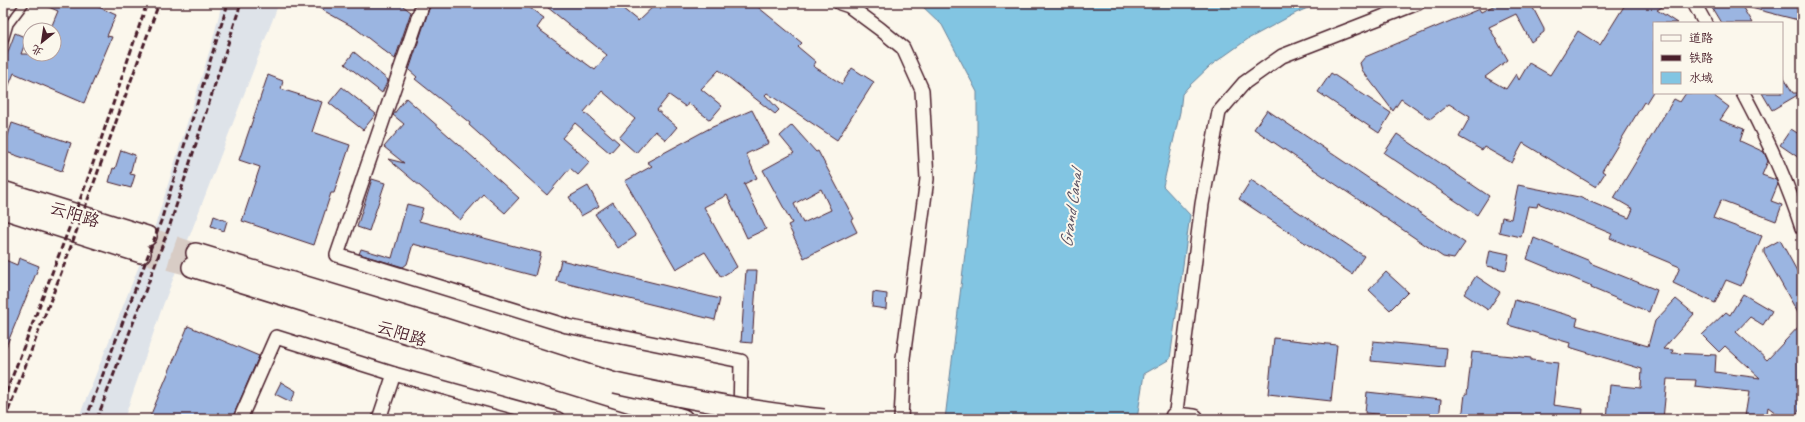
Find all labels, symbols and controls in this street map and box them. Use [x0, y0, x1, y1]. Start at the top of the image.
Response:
north arrow [22, 22, 62, 62]
legend [1653, 22, 1783, 94]
text: 道路 [1689, 30, 1713, 46]
text: 北 [29, 42, 45, 59]
text: 铁路 [1689, 50, 1713, 66]
text: 水域 [1689, 70, 1713, 86]
water label: Grand Canal [1055, 163, 1088, 249]
street label: 云阳路 [47, 197, 102, 232]
street label: 云阳路 [374, 316, 429, 351]

